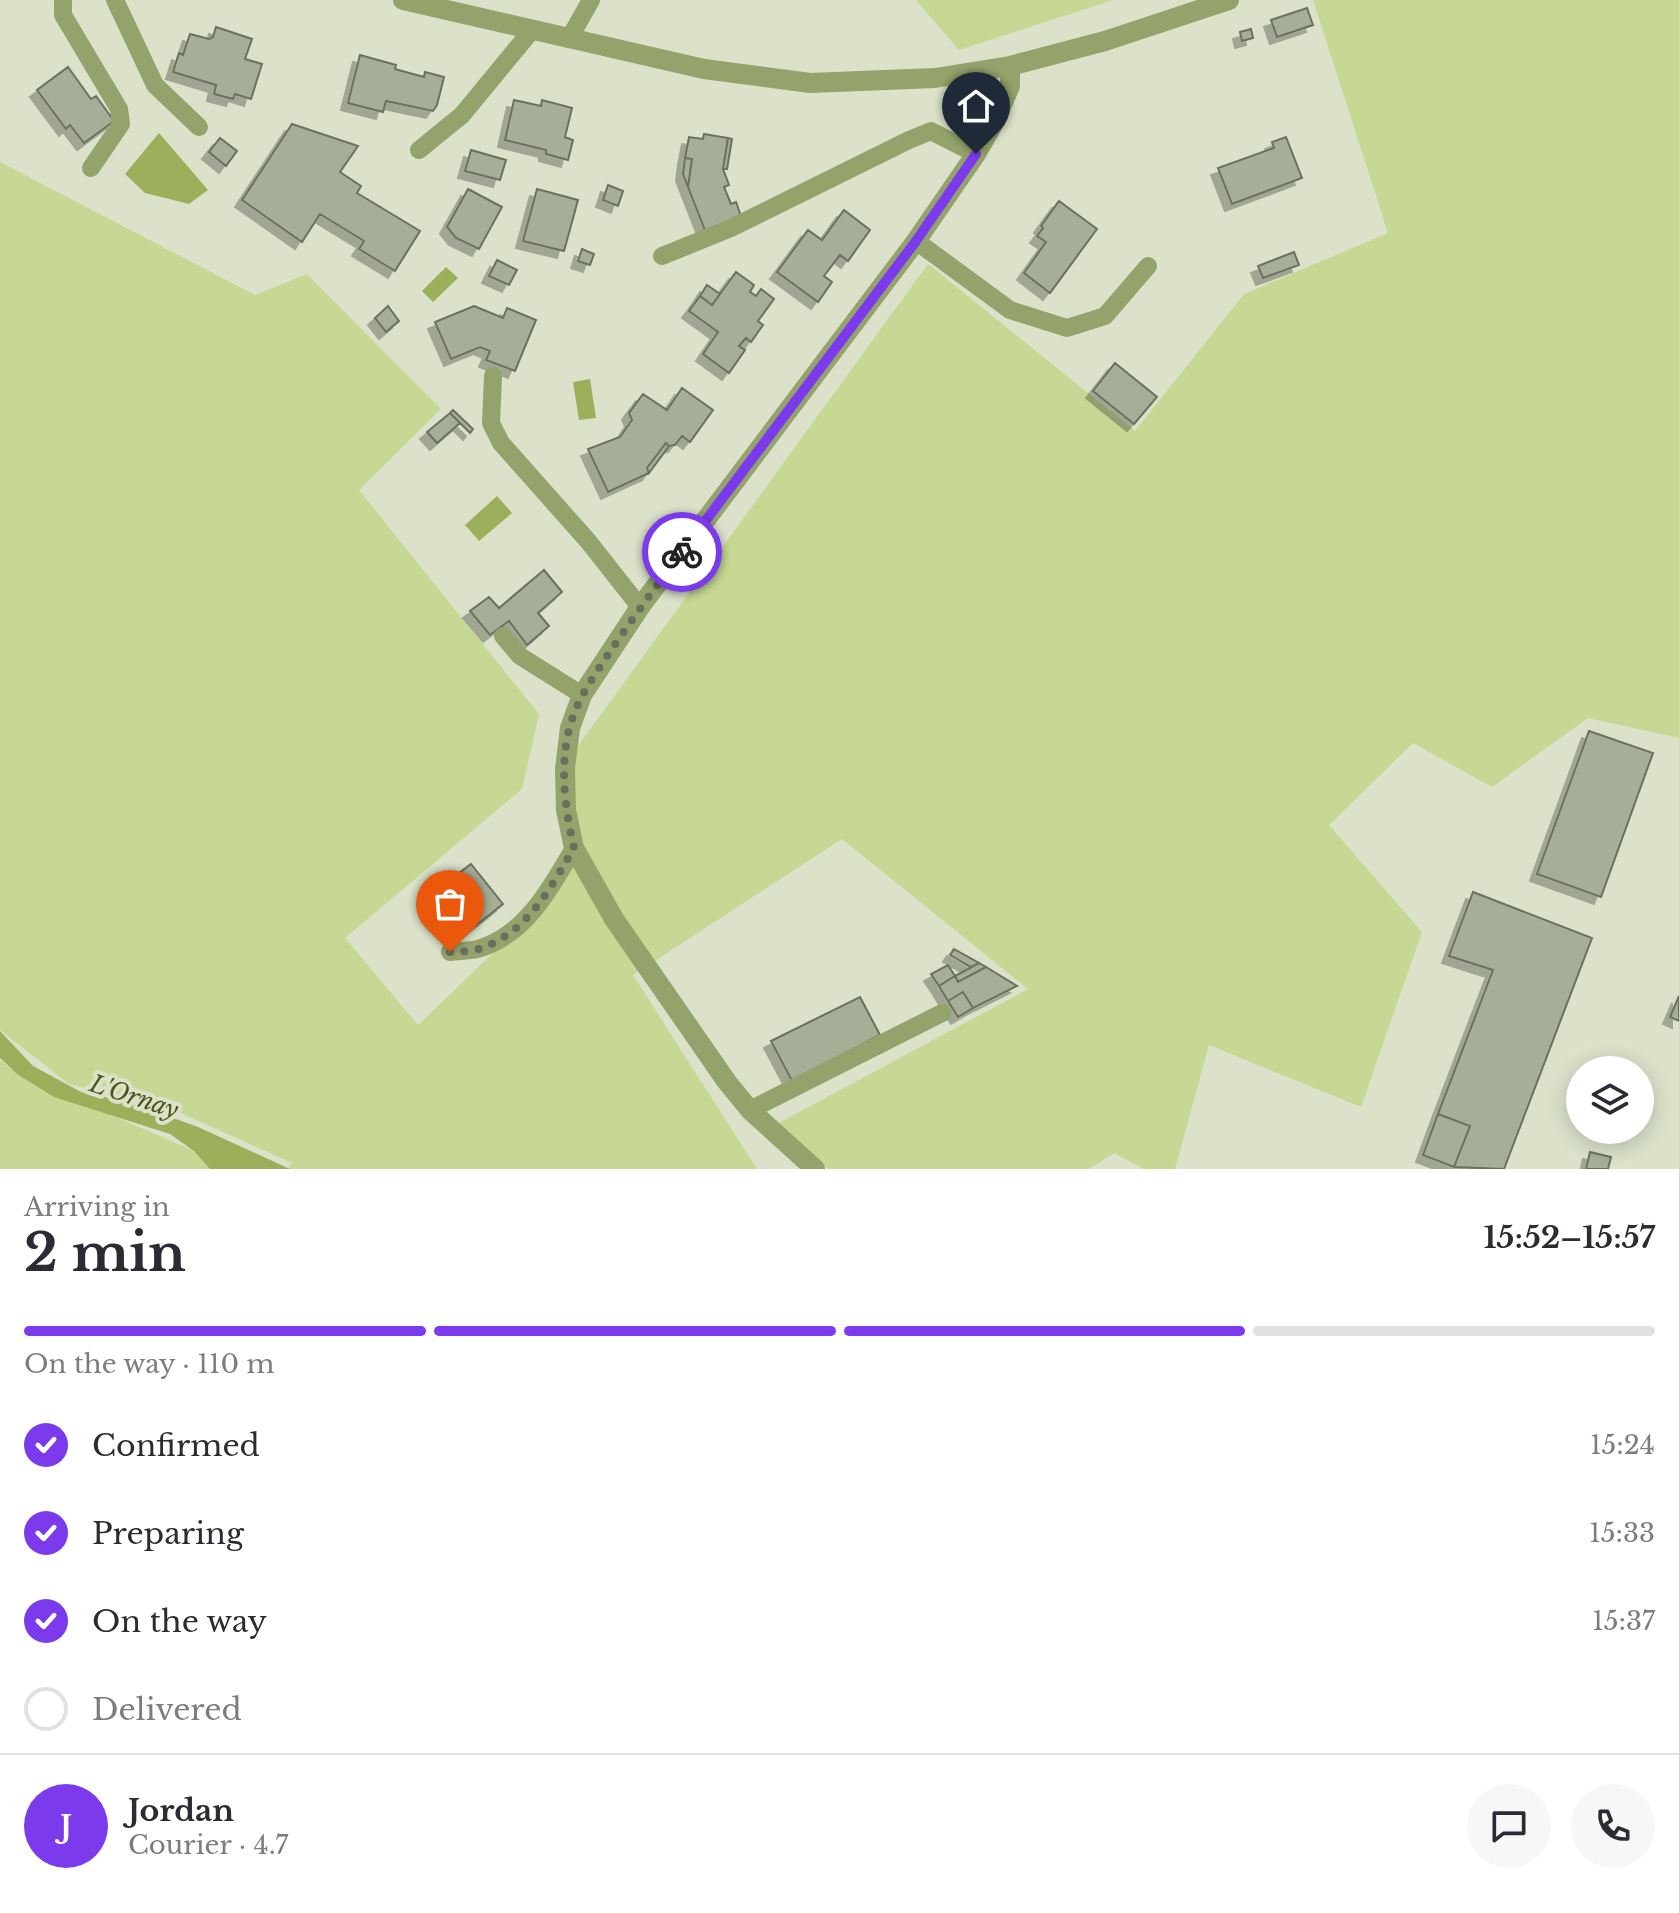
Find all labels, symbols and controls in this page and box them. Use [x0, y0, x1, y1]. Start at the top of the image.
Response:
pin [942, 72, 1010, 154]
icon: home [954, 84, 998, 128]
courier [642, 512, 722, 592]
icon: bike [660, 530, 704, 574]
pin [416, 870, 484, 952]
icon: bag [428, 882, 472, 926]
map controls [1566, 1056, 1654, 1144]
button: layers [1566, 1056, 1654, 1144]
water label: L'Ornay [85, 1068, 183, 1125]
text: Arriving in [24, 1191, 170, 1223]
text: 15:52–15:57 [1483, 1219, 1655, 1256]
text: 2 min [24, 1221, 186, 1285]
text: On the way · 110 m [24, 1348, 274, 1380]
icon: check [24, 1423, 68, 1467]
text: Confirmed [92, 1427, 260, 1464]
text: 15:24 [1590, 1429, 1655, 1461]
icon: check [24, 1511, 68, 1555]
text: Preparing [92, 1515, 244, 1552]
text: 15:33 [1589, 1517, 1655, 1549]
icon: check [24, 1599, 68, 1643]
text: On the way [92, 1603, 267, 1640]
text: 15:37 [1592, 1605, 1655, 1637]
text: Delivered [92, 1691, 242, 1728]
button: chat [1467, 1784, 1551, 1868]
button: phone [1571, 1784, 1655, 1868]
text: Jordan [128, 1792, 234, 1829]
text: J [60, 1808, 72, 1845]
text: Courier · 4.7 [128, 1829, 288, 1861]

